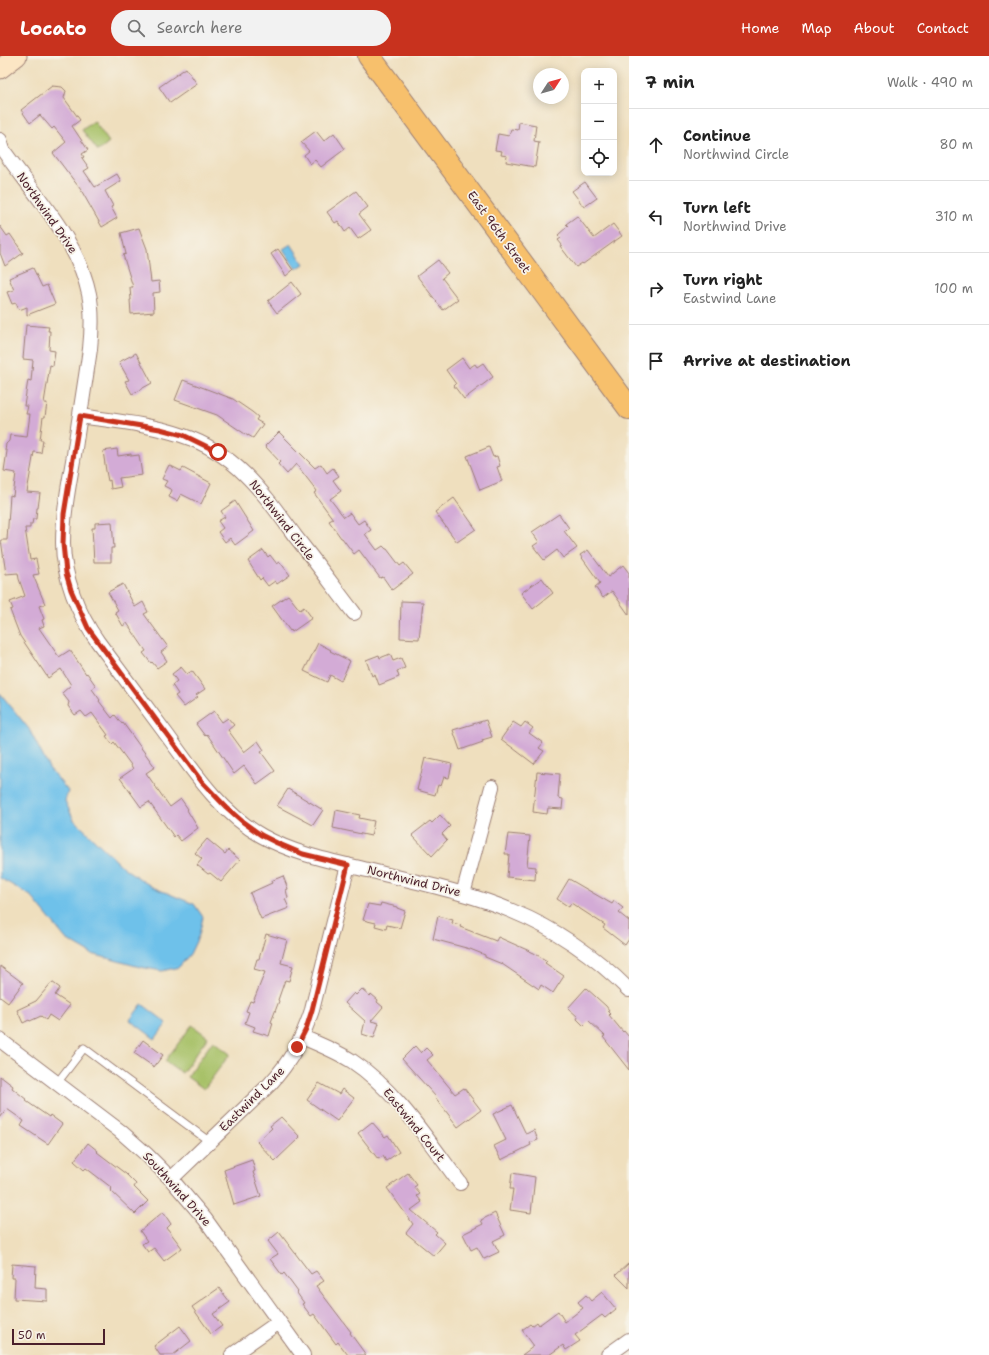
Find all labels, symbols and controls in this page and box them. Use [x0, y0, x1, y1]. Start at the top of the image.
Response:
search box [111, 10, 391, 46]
text: Locato [20, 16, 87, 41]
icon: search [125, 17, 147, 39]
text: Search here [157, 18, 242, 38]
text: Home [741, 19, 780, 37]
text: Map [802, 19, 832, 37]
text: About [854, 19, 895, 37]
text: Contact [917, 19, 969, 37]
north arrow [533, 68, 569, 104]
map controls [581, 68, 617, 176]
button: + [581, 68, 617, 104]
text: 7 min [645, 71, 695, 93]
text: Walk · 490 m [887, 74, 973, 91]
button: − [581, 104, 617, 140]
text: Continue [683, 126, 751, 146]
icon: ahead [645, 134, 667, 156]
text: 80 m [939, 136, 973, 153]
button: locate [581, 140, 617, 176]
text: Northwind Circle [683, 146, 789, 163]
street label: Northwind Drive [13, 169, 81, 257]
street label: East 96th Street [464, 188, 534, 276]
text: Turn left [683, 198, 751, 218]
icon: left [645, 206, 667, 228]
text: 310 m [935, 208, 973, 225]
text: Northwind Drive [683, 218, 787, 235]
text: Turn right [683, 270, 763, 290]
icon: right [645, 278, 667, 300]
text: 100 m [934, 280, 973, 297]
text: Eastwind Lane [683, 290, 776, 307]
icon: arrive [645, 350, 667, 372]
text: Arrive at destination [683, 351, 851, 371]
route start [209, 443, 227, 461]
street label: Northwind Circle [246, 477, 319, 564]
street label: Northwind Drive [366, 862, 463, 900]
route end [288, 1038, 306, 1056]
street label: Eastwind Lane [216, 1063, 288, 1135]
street label: Eastwind Court [379, 1085, 449, 1165]
street label: Southwind Drive [139, 1148, 215, 1230]
scale bar [12, 1327, 105, 1346]
text: 50 m [18, 1328, 46, 1343]

